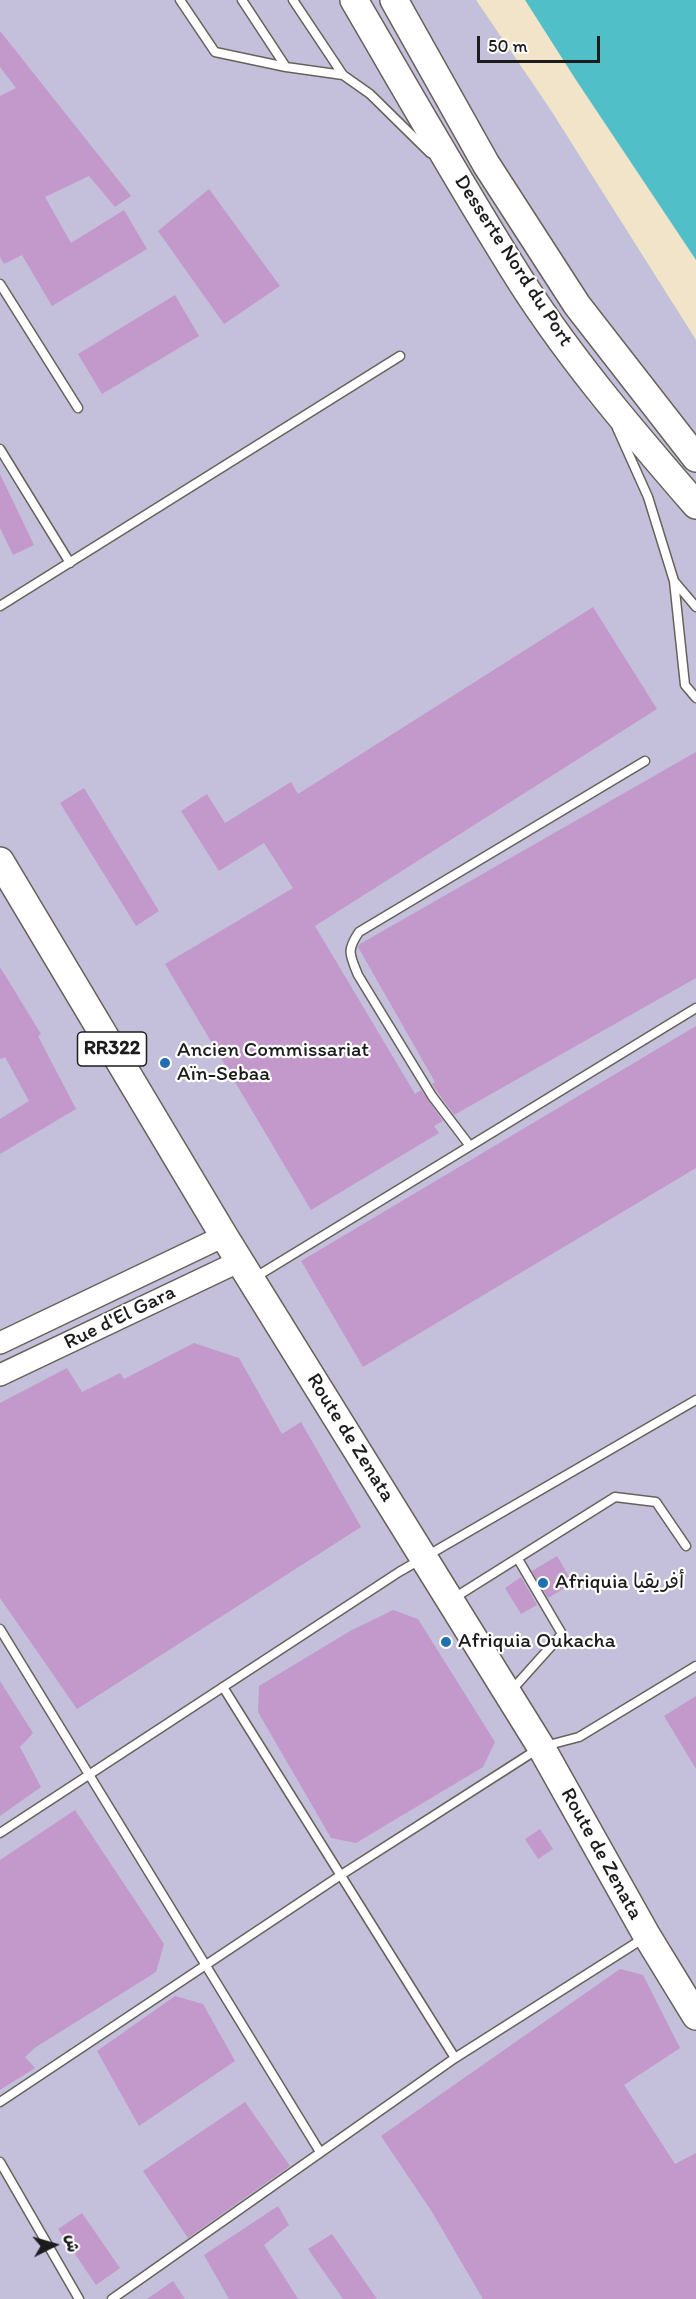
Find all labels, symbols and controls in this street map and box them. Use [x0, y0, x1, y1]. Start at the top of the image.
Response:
scale bar [480, 24, 603, 62]
text: 50 m [488, 35, 528, 57]
street label: Desserte Nord du Port [448, 171, 578, 351]
road number: RR322 [78, 1032, 146, 1066]
place label: Ancien Commissariat Aïn-Sebaa [177, 1038, 369, 1088]
marker: Ancien Commissariat Aïn-Sebaa [158, 1056, 172, 1070]
street label: Rue d'El Gara [60, 1280, 180, 1356]
street label: Route de Zenata [300, 1369, 400, 1507]
place label: Afriquia أفريقيا [555, 1570, 684, 1596]
marker: Afriquia أفريقيا [536, 1576, 550, 1590]
place label: Afriquia Oukacha [458, 1629, 616, 1655]
marker: Afriquia Oukacha [439, 1635, 453, 1649]
street label: Route de Zenata [554, 1784, 648, 1924]
north arrow [24, 2215, 84, 2275]
text: ش [62, 2234, 83, 2253]

